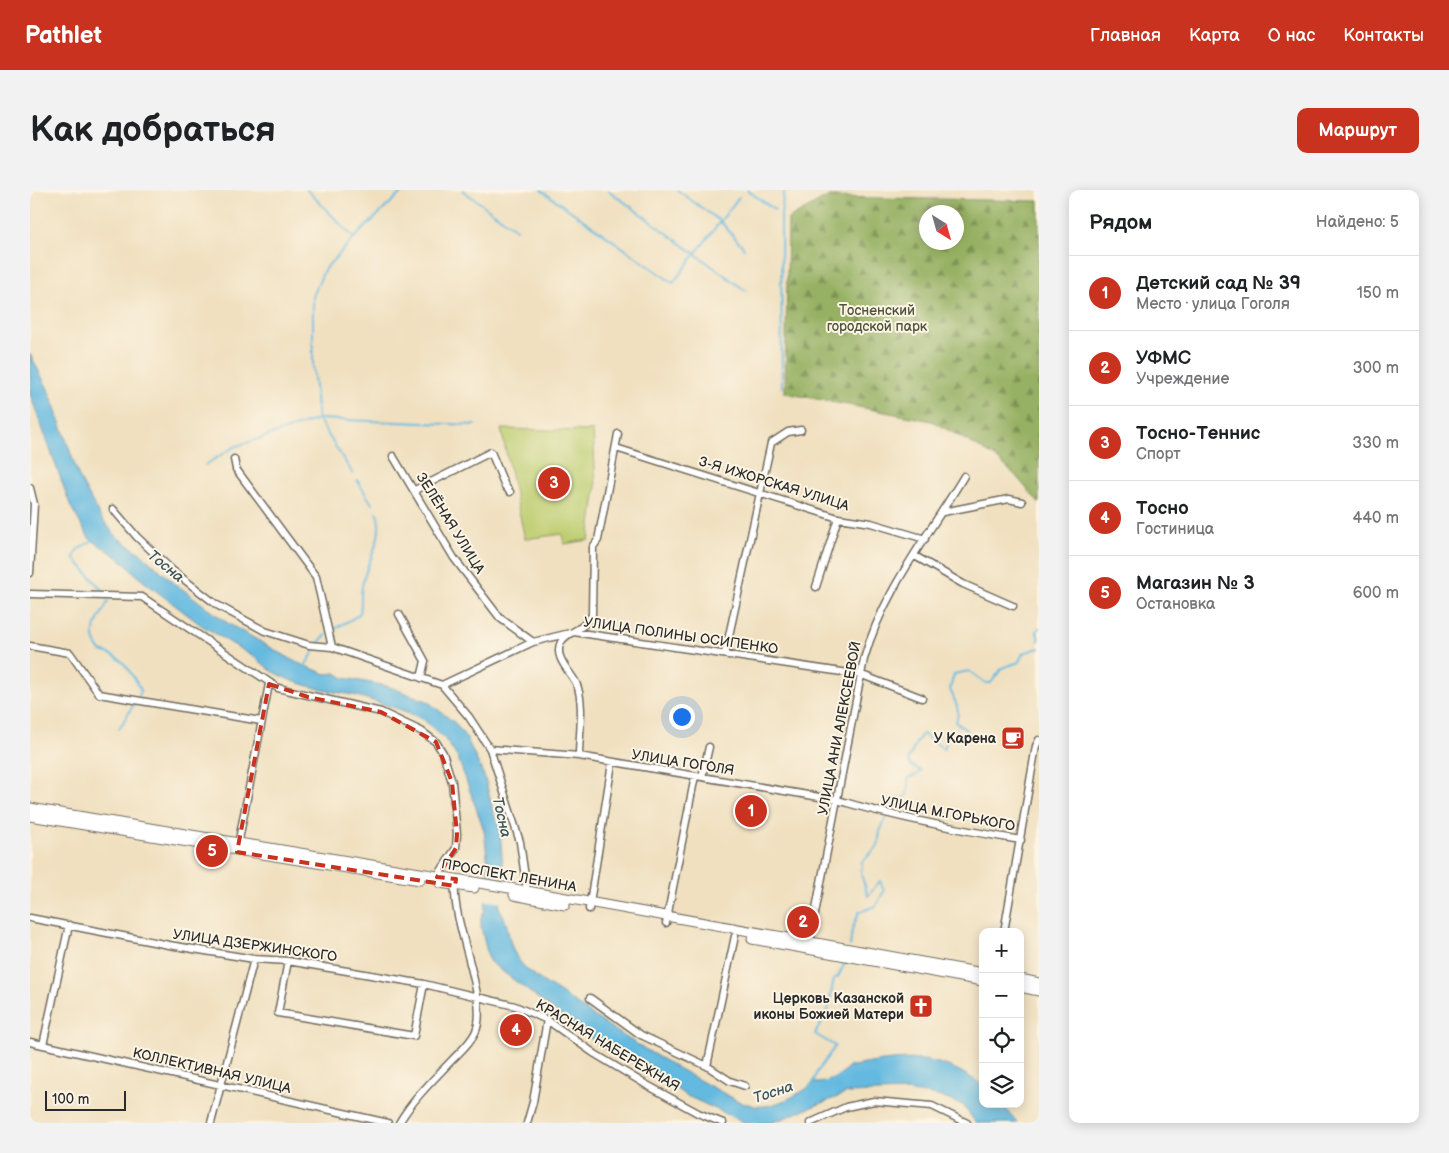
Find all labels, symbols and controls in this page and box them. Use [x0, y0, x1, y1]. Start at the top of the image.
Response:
text: Pathlet [25, 21, 102, 50]
text: Главная [1090, 25, 1161, 46]
text: Карта [1189, 25, 1240, 46]
text: О нас [1268, 25, 1315, 46]
text: Контакты [1343, 25, 1424, 46]
button: Маршрут [1297, 108, 1419, 153]
text: Как добраться [30, 109, 276, 152]
north arrow [919, 205, 964, 250]
text: Рядом [1089, 210, 1152, 235]
text: Найдено: 5 [1316, 213, 1399, 232]
text: Детский сад № 39 [1136, 272, 1301, 295]
text: 1 [1102, 284, 1108, 303]
text: 150 m [1357, 284, 1399, 303]
text: Место · улица Гоголя [1136, 295, 1290, 314]
park label: Тосненский городской парк [827, 302, 928, 335]
text: УФМС [1136, 347, 1191, 370]
text: 2 [1100, 359, 1110, 378]
text: 300 m [1353, 359, 1399, 378]
text: Учреждение [1136, 370, 1229, 389]
text: Тосно-Теннис [1136, 422, 1260, 445]
text: 3 [1100, 434, 1110, 453]
text: 330 m [1352, 434, 1399, 453]
text: Спорт [1136, 445, 1181, 464]
street label: 3-Я ИЖОРСКАЯ УЛИЦА [697, 452, 852, 515]
pin: 3 [538, 464, 570, 502]
street label: ЗЕЛЁНАЯ УЛИЦА [413, 469, 490, 577]
text: Тосно [1136, 497, 1189, 520]
text: 4 [1100, 509, 1110, 528]
text: 440 m [1353, 509, 1399, 528]
text: Гостиница [1136, 520, 1214, 539]
water label: Тосна [144, 546, 188, 587]
text: Магазин № 3 [1136, 572, 1255, 595]
text: 5 [1100, 584, 1110, 603]
text: 600 m [1353, 584, 1399, 603]
text: Остановка [1136, 595, 1215, 614]
street label: УЛИЦА ПОЛИНЫ ОСИПЕНКО [583, 613, 779, 658]
street label: УЛИЦА АНИ АЛЕКСЕЕВОЙ [814, 640, 865, 816]
your location [669, 704, 695, 730]
cafe icon: У Карена [1000, 725, 1026, 751]
place label: У Карена [934, 730, 997, 747]
street label: УЛИЦА ГОГОЛЯ [630, 746, 736, 779]
pin: 1 [735, 792, 767, 830]
street label: УЛИЦА М.ГОРЬКОГО [879, 792, 1017, 835]
water label: Тосна [488, 795, 515, 839]
pin: 5 [196, 832, 228, 870]
street label: ПРОСПЕКТ ЛЕНИНА [440, 855, 578, 896]
pin: 2 [787, 903, 819, 941]
street label: УЛИЦА ДЗЕРЖИНСКОГО [172, 926, 338, 965]
map controls [979, 928, 1024, 1108]
button: + [979, 928, 1024, 973]
button: − [979, 973, 1024, 1018]
place label: Церковь Казанской иконы Божией Матери [754, 990, 904, 1023]
church icon: Церковь Казанской иконы Божией Матери [908, 993, 934, 1019]
street label: КРАСНАЯ НАБЕРЕЖНАЯ [533, 996, 683, 1095]
pin: 4 [500, 1011, 532, 1049]
button: locate [979, 1018, 1024, 1063]
street label: КОЛЛЕКТИВНАЯ УЛИЦА [131, 1044, 293, 1097]
button: layers [979, 1063, 1024, 1108]
water label: Тосна [751, 1077, 796, 1108]
scale bar [45, 1088, 126, 1111]
text: 100 m [52, 1091, 89, 1108]

